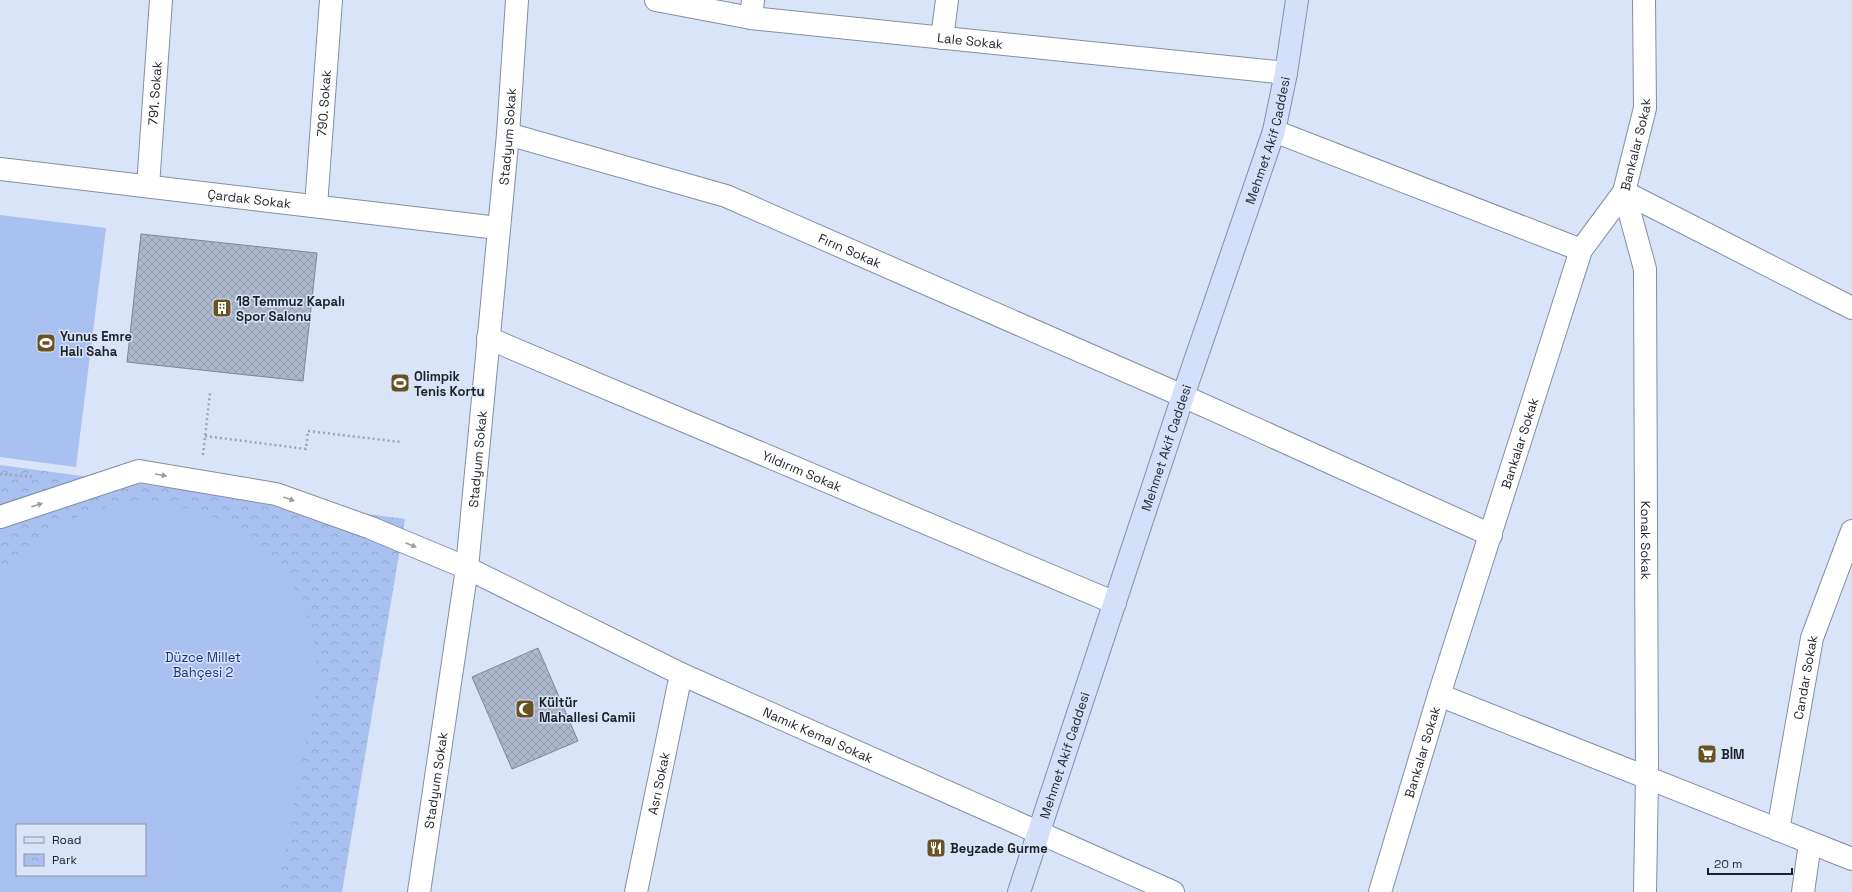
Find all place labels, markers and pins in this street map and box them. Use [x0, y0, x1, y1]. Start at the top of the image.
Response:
place label: 18 Temmuz Kapalı Spor Salonu [236, 293, 345, 325]
building icon: 18 Temmuz Kapalı Spor Salonu [211, 297, 233, 319]
place label: Yunus Emre Halı Saha [60, 328, 132, 360]
sports icon: Yunus Emre Halı Saha [35, 332, 57, 354]
place label: Olimpik Tenis Kortu [414, 368, 485, 400]
sports icon: Olimpik Tenis Kortu [389, 372, 411, 394]
place label: Kültür Mahallesi Camii [539, 694, 635, 726]
mosque icon: Kültür Mahallesi Camii [514, 698, 536, 720]
supermarket icon: BİM [1696, 743, 1718, 765]
place label: BİM [1721, 746, 1745, 763]
restaurant icon: Beyzade Gurme [925, 837, 947, 859]
place label: Beyzade Gurme [950, 840, 1048, 857]

